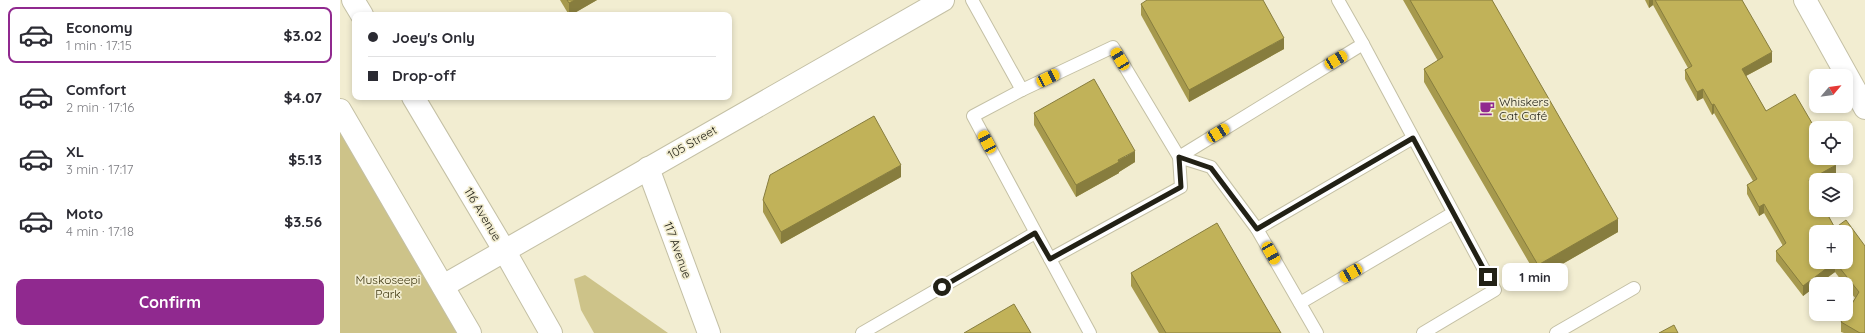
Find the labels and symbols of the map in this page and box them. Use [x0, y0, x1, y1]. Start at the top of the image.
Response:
car [1109, 46, 1131, 72]
car [1323, 49, 1349, 71]
car [1035, 67, 1061, 89]
north arrow [1809, 69, 1853, 113]
place label: Whiskers Cat Café [1499, 94, 1549, 123]
cafe icon: Whiskers Cat Café [1478, 99, 1496, 117]
street label: 105 Street [665, 122, 719, 162]
car [1205, 122, 1231, 144]
car [976, 129, 998, 155]
street label: 116 Avenue [461, 185, 505, 244]
street label: 117 Avenue [661, 220, 695, 281]
car [1260, 240, 1282, 266]
car [1338, 262, 1364, 284]
callout: 1 min [1502, 263, 1568, 291]
route end [1479, 268, 1497, 286]
park label: Muskoseepi Park [356, 272, 420, 301]
route start [933, 278, 951, 296]

